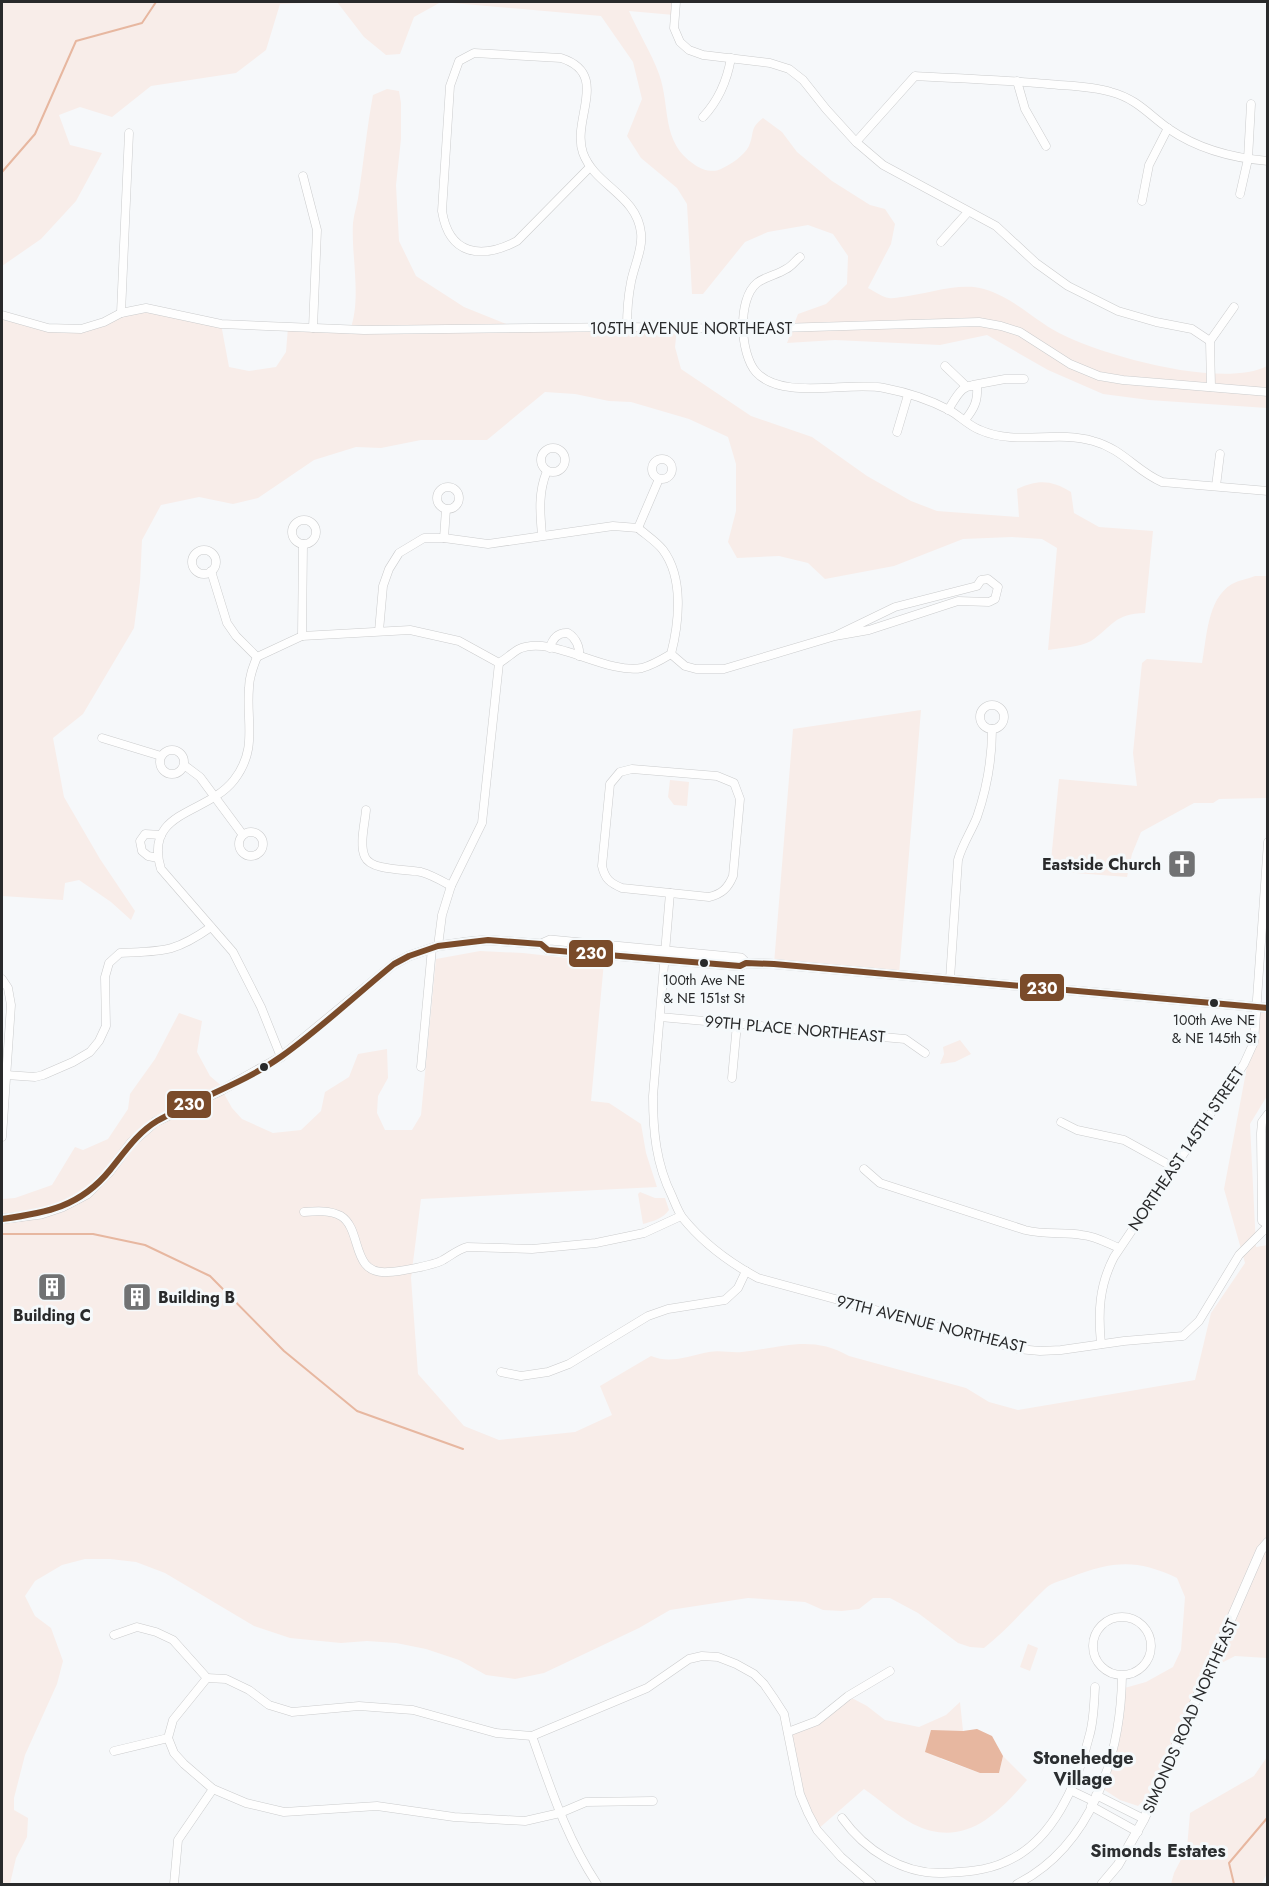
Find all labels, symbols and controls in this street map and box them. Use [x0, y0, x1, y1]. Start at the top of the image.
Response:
street label: 105TH AVENUE NORTHEAST [590, 317, 793, 340]
church icon: Eastside Church [1166, 848, 1198, 880]
place label: Eastside Church [1042, 853, 1161, 876]
line badge: 230 [568, 939, 614, 968]
text: 230 [575, 942, 607, 965]
marker: 100th Ave NE & NE 151st St [698, 957, 710, 969]
place label: 100th Ave NE & NE 151st St [663, 970, 745, 1008]
line badge: 230 [1019, 973, 1065, 1002]
text: 230 [1026, 977, 1058, 1000]
marker: 100th Ave NE & NE 145th St [1208, 997, 1220, 1009]
street label: 99TH PLACE NORTHEAST [704, 1010, 887, 1048]
place label: 100th Ave NE & NE 145th St [1172, 1010, 1257, 1048]
unlabelled marker [258, 1061, 270, 1073]
street label: NORTHEAST 145TH STREET [1123, 1062, 1250, 1235]
line badge: 230 [166, 1090, 212, 1119]
text: 230 [173, 1093, 205, 1116]
building icon: Building C [36, 1271, 68, 1303]
building icon: Building B [121, 1281, 153, 1313]
place label: Building B [158, 1286, 235, 1309]
street label: 97TH AVENUE NORTHEAST [834, 1289, 1029, 1359]
place label: Building C [13, 1304, 91, 1327]
street label: SIMONDS ROAD NORTHEAST [1137, 1614, 1244, 1817]
district label: Stonehedge Village [1032, 1745, 1134, 1792]
district label: Simonds Estates [1090, 1838, 1226, 1864]

